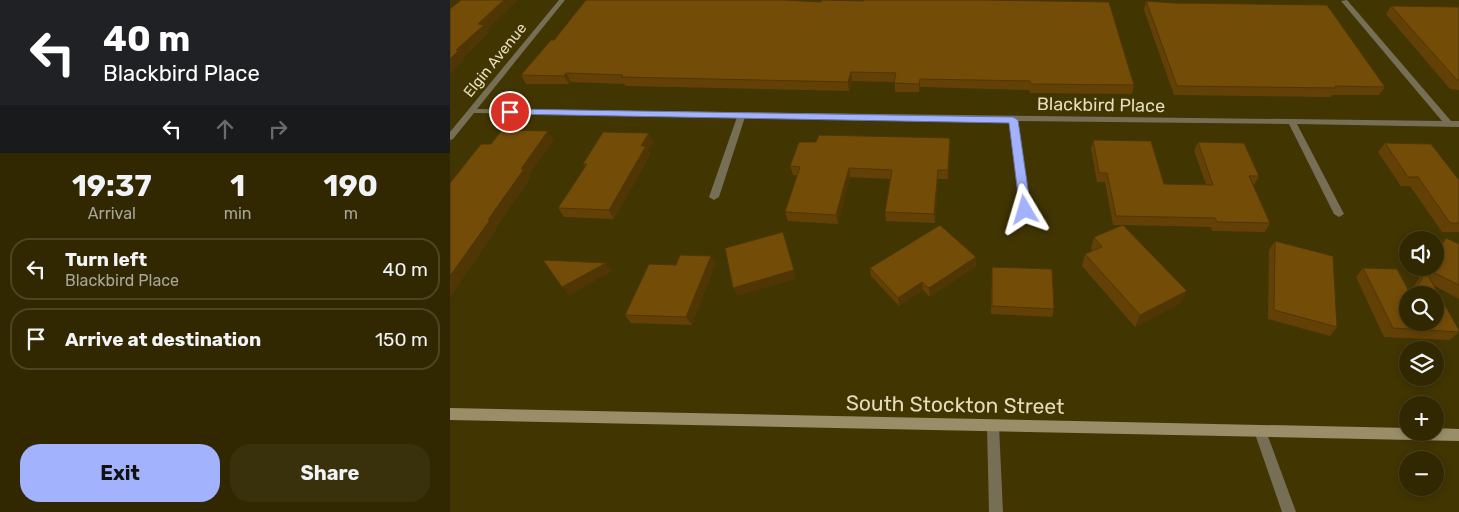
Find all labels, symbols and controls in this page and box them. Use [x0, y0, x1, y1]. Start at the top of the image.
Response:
text: 40 m [103, 18, 190, 60]
street label: Elgin Avenue [460, 19, 530, 101]
icon: left [20, 20, 85, 85]
text: Blackbird Place [103, 60, 260, 87]
pin [489, 91, 531, 133]
street label: Blackbird Place [1037, 93, 1165, 117]
icon: arrive [496, 98, 524, 126]
icon: left [158, 115, 186, 143]
icon: ahead [211, 115, 239, 143]
icon: right [264, 115, 292, 143]
text: 19:37 [72, 168, 152, 204]
text: 1 [230, 168, 245, 204]
text: 190 [323, 168, 378, 204]
position arrow [998, 183, 1050, 235]
text: Arrival [88, 204, 136, 223]
text: min [224, 204, 252, 223]
text: m [344, 204, 358, 223]
map controls [1399, 231, 1444, 496]
button: sound [1399, 231, 1444, 276]
text: Turn left [65, 248, 147, 271]
icon: left [22, 255, 50, 283]
text: 40 m [383, 258, 428, 281]
text: Blackbird Place [65, 271, 179, 290]
button: search [1399, 286, 1444, 331]
icon: arrive [22, 325, 50, 353]
text: Arrive at destination [65, 328, 261, 351]
text: 150 m [375, 328, 428, 351]
button: layers [1399, 341, 1444, 386]
street label: South Stockton Street [846, 390, 1064, 419]
button: + [1399, 396, 1444, 441]
button: Exit [20, 444, 220, 502]
button: Share [230, 444, 430, 502]
button: − [1399, 451, 1444, 496]

